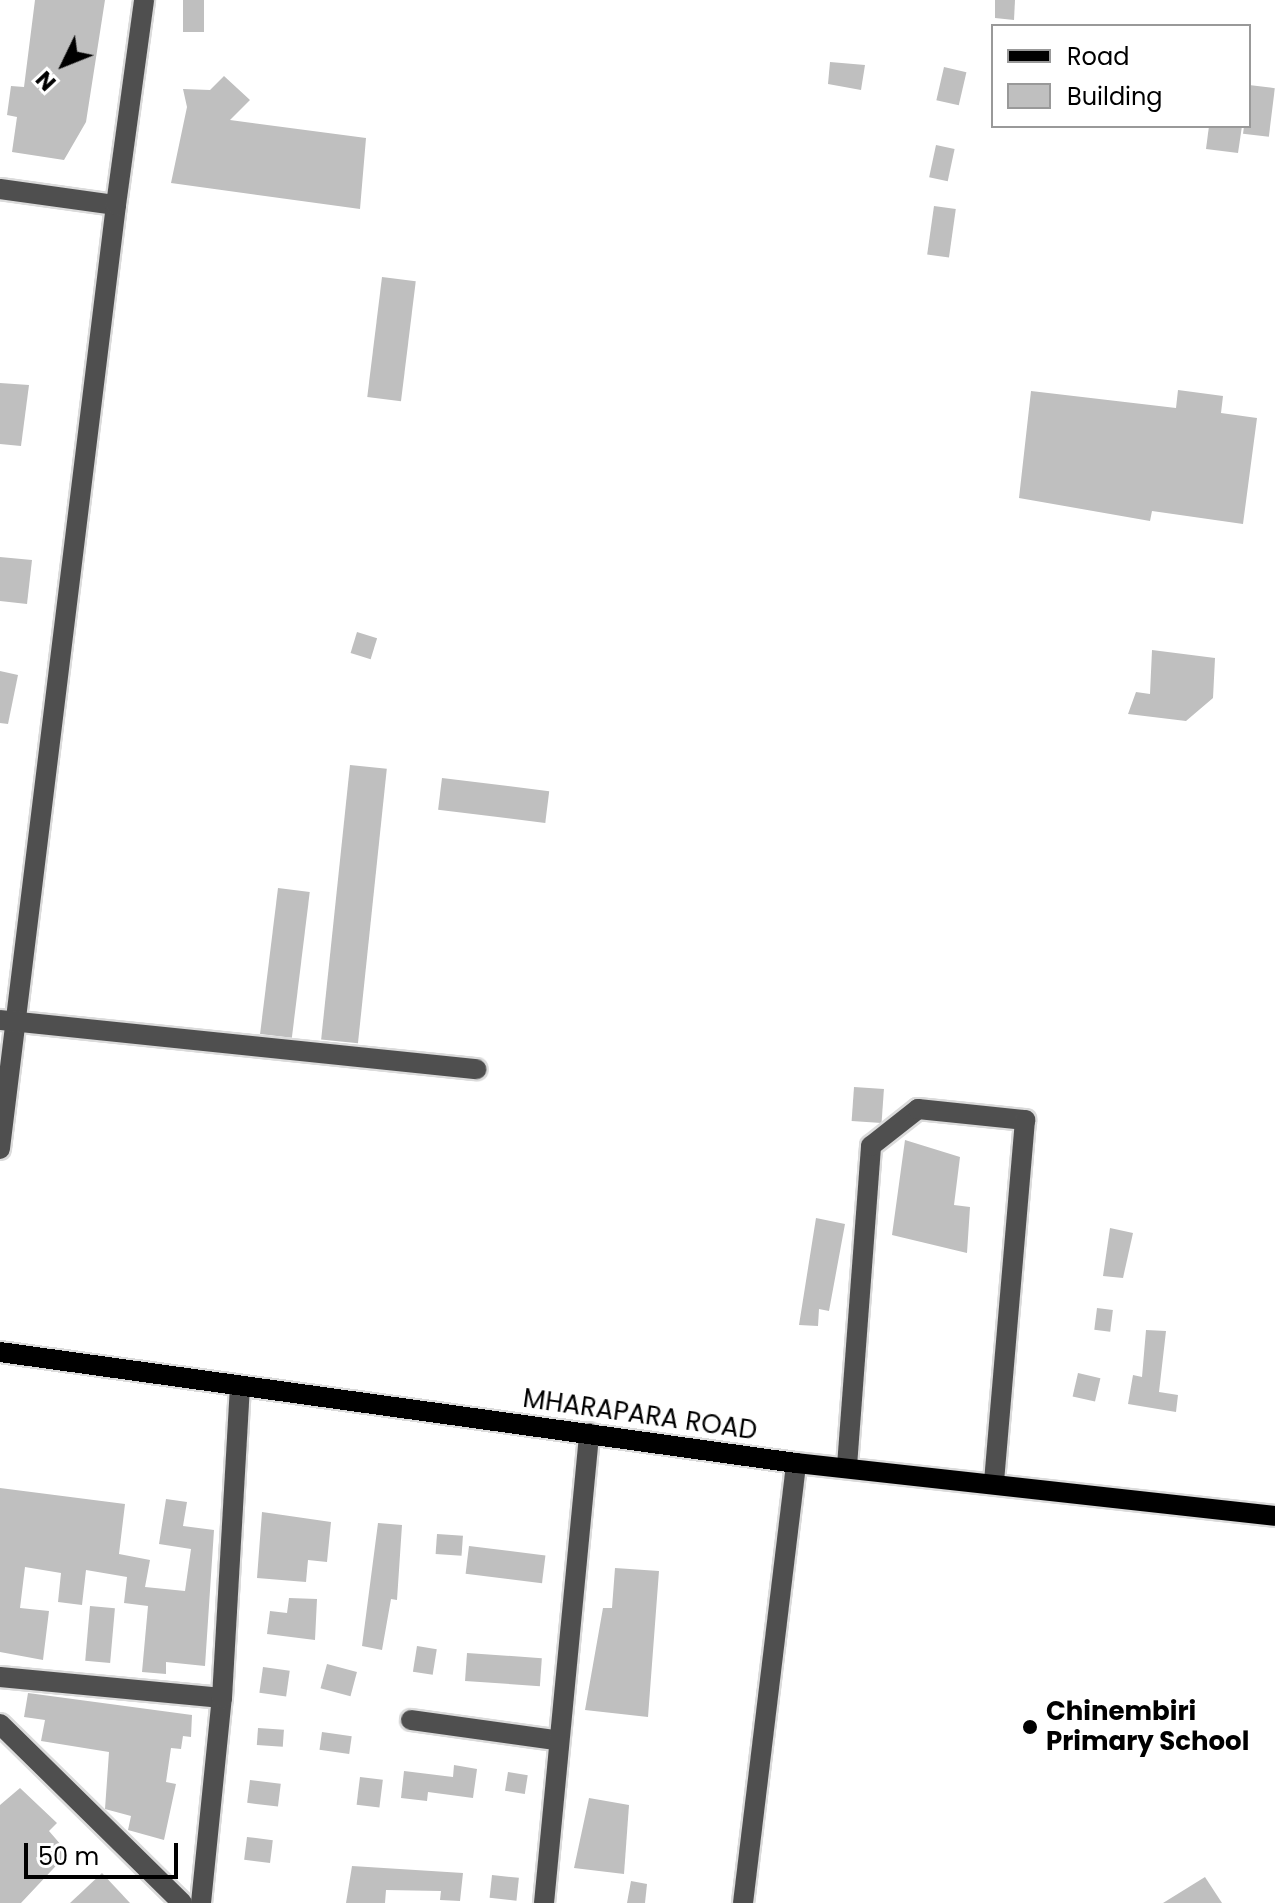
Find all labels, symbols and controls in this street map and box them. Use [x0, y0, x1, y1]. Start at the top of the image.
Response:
north arrow [24, 24, 104, 104]
legend [991, 24, 1251, 128]
text: Road [1067, 40, 1129, 73]
text: N [29, 64, 63, 97]
text: Building [1067, 80, 1163, 113]
street label: MHARAPARA ROAD [521, 1383, 759, 1447]
place label: Chinembiri Primary School [1046, 1696, 1249, 1758]
marker: Chinembiri Primary School [1021, 1718, 1039, 1736]
scale bar [28, 1827, 182, 1877]
text: 50 m [38, 1840, 99, 1873]

